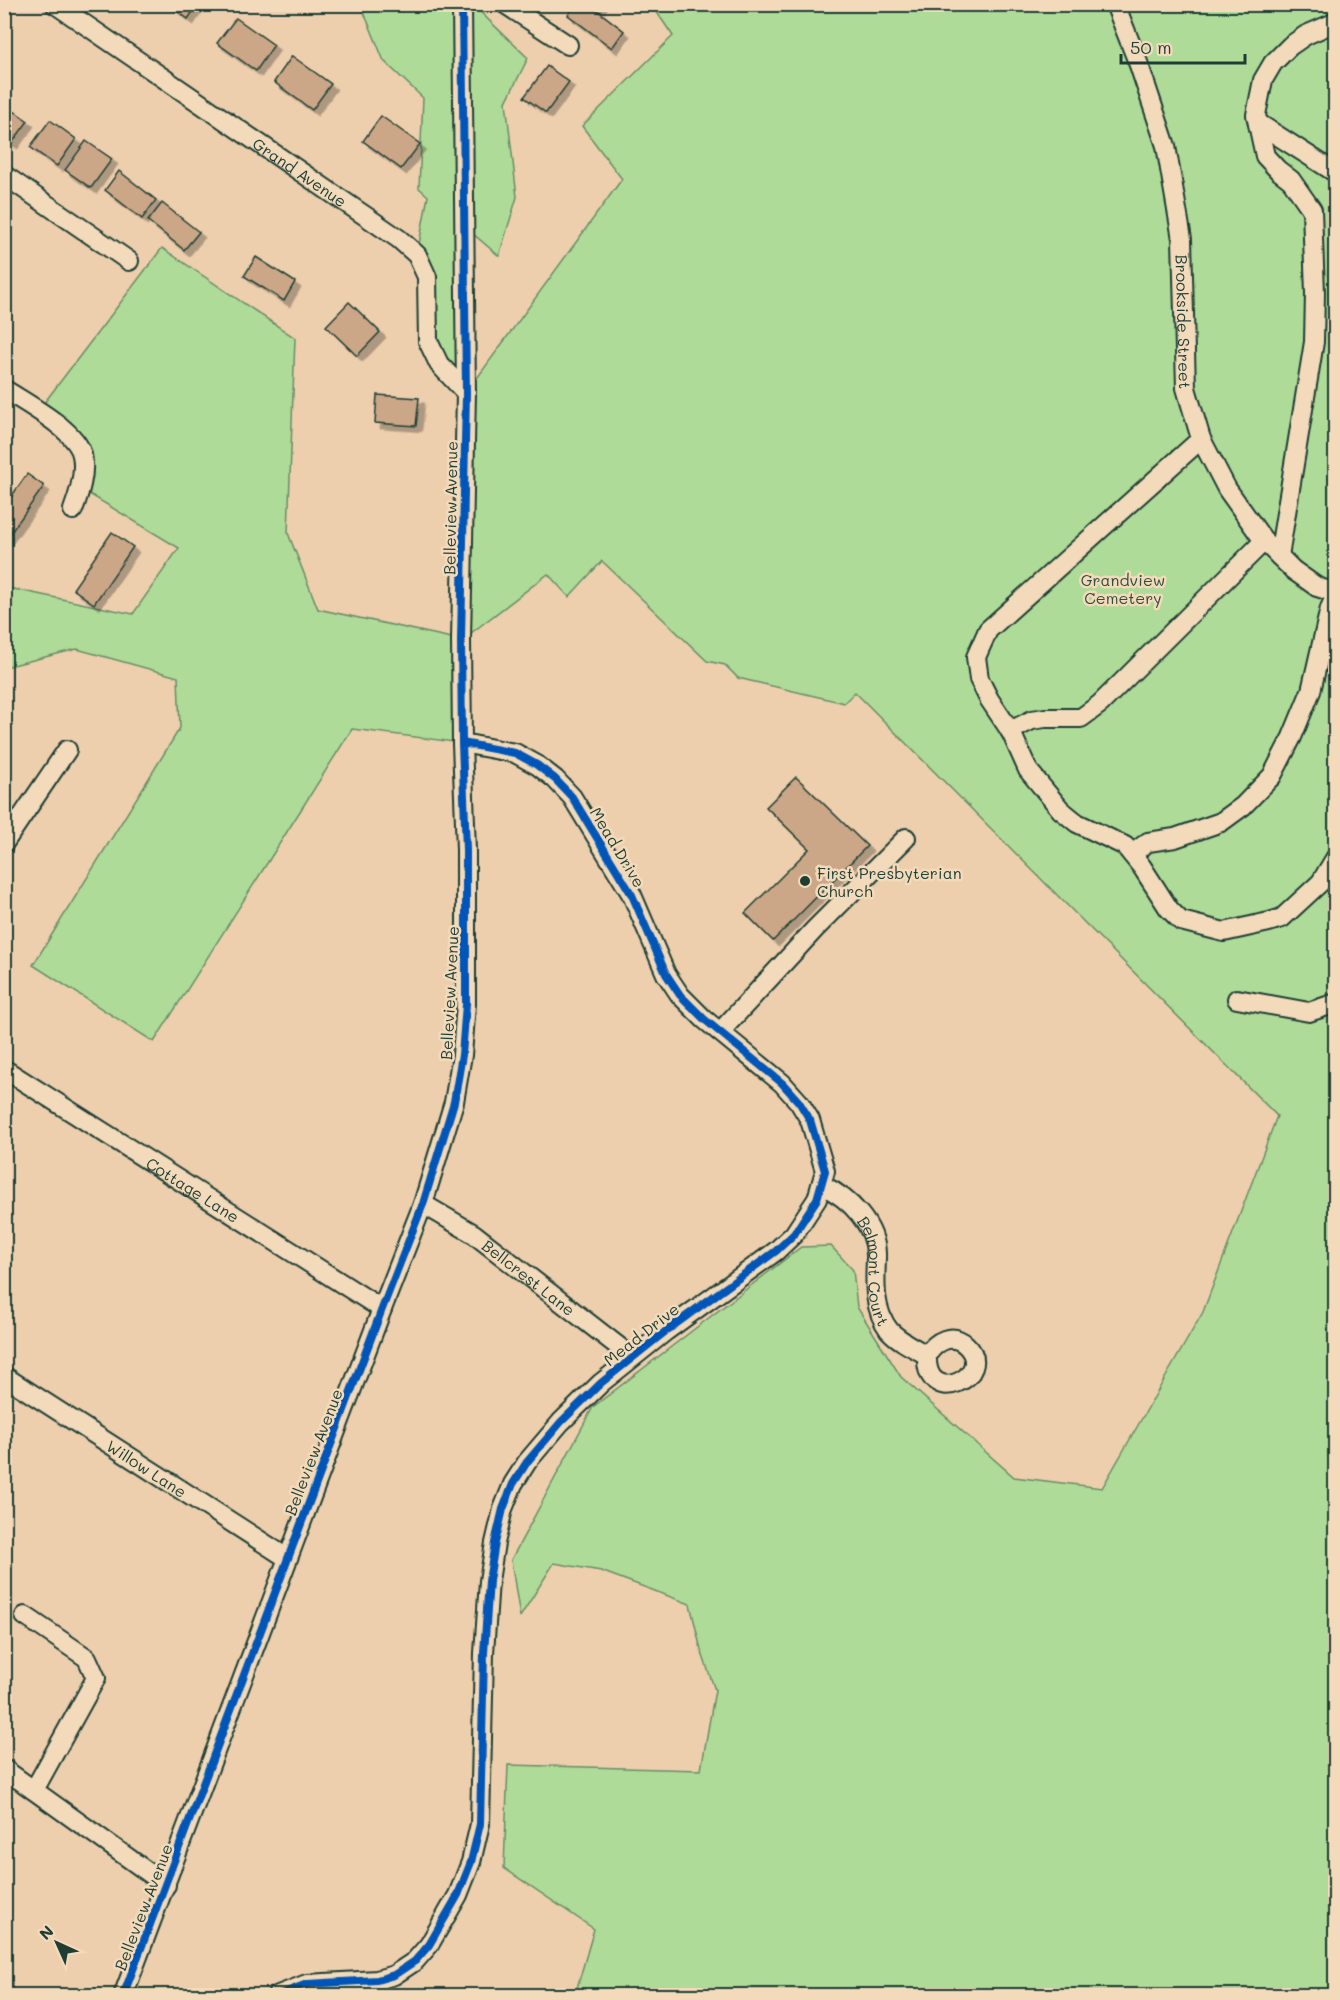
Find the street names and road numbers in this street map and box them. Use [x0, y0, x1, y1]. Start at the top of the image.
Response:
street label: Grand Avenue [249, 132, 351, 211]
street label: Brookside Street [1172, 254, 1197, 389]
street label: Belleview Avenue [438, 441, 462, 575]
street label: Mead Drive [586, 803, 650, 891]
street label: Belleview Avenue [435, 926, 463, 1060]
street label: Cottage Lane [143, 1152, 244, 1226]
street label: Belmont Court [853, 1212, 895, 1329]
street label: Bellcrest Lane [478, 1234, 580, 1320]
street label: Mead Drive [599, 1298, 683, 1370]
street label: Belleview Avenue [279, 1386, 347, 1518]
street label: Willow Lane [103, 1434, 191, 1501]
street label: Belleview Avenue [109, 1841, 177, 1973]

